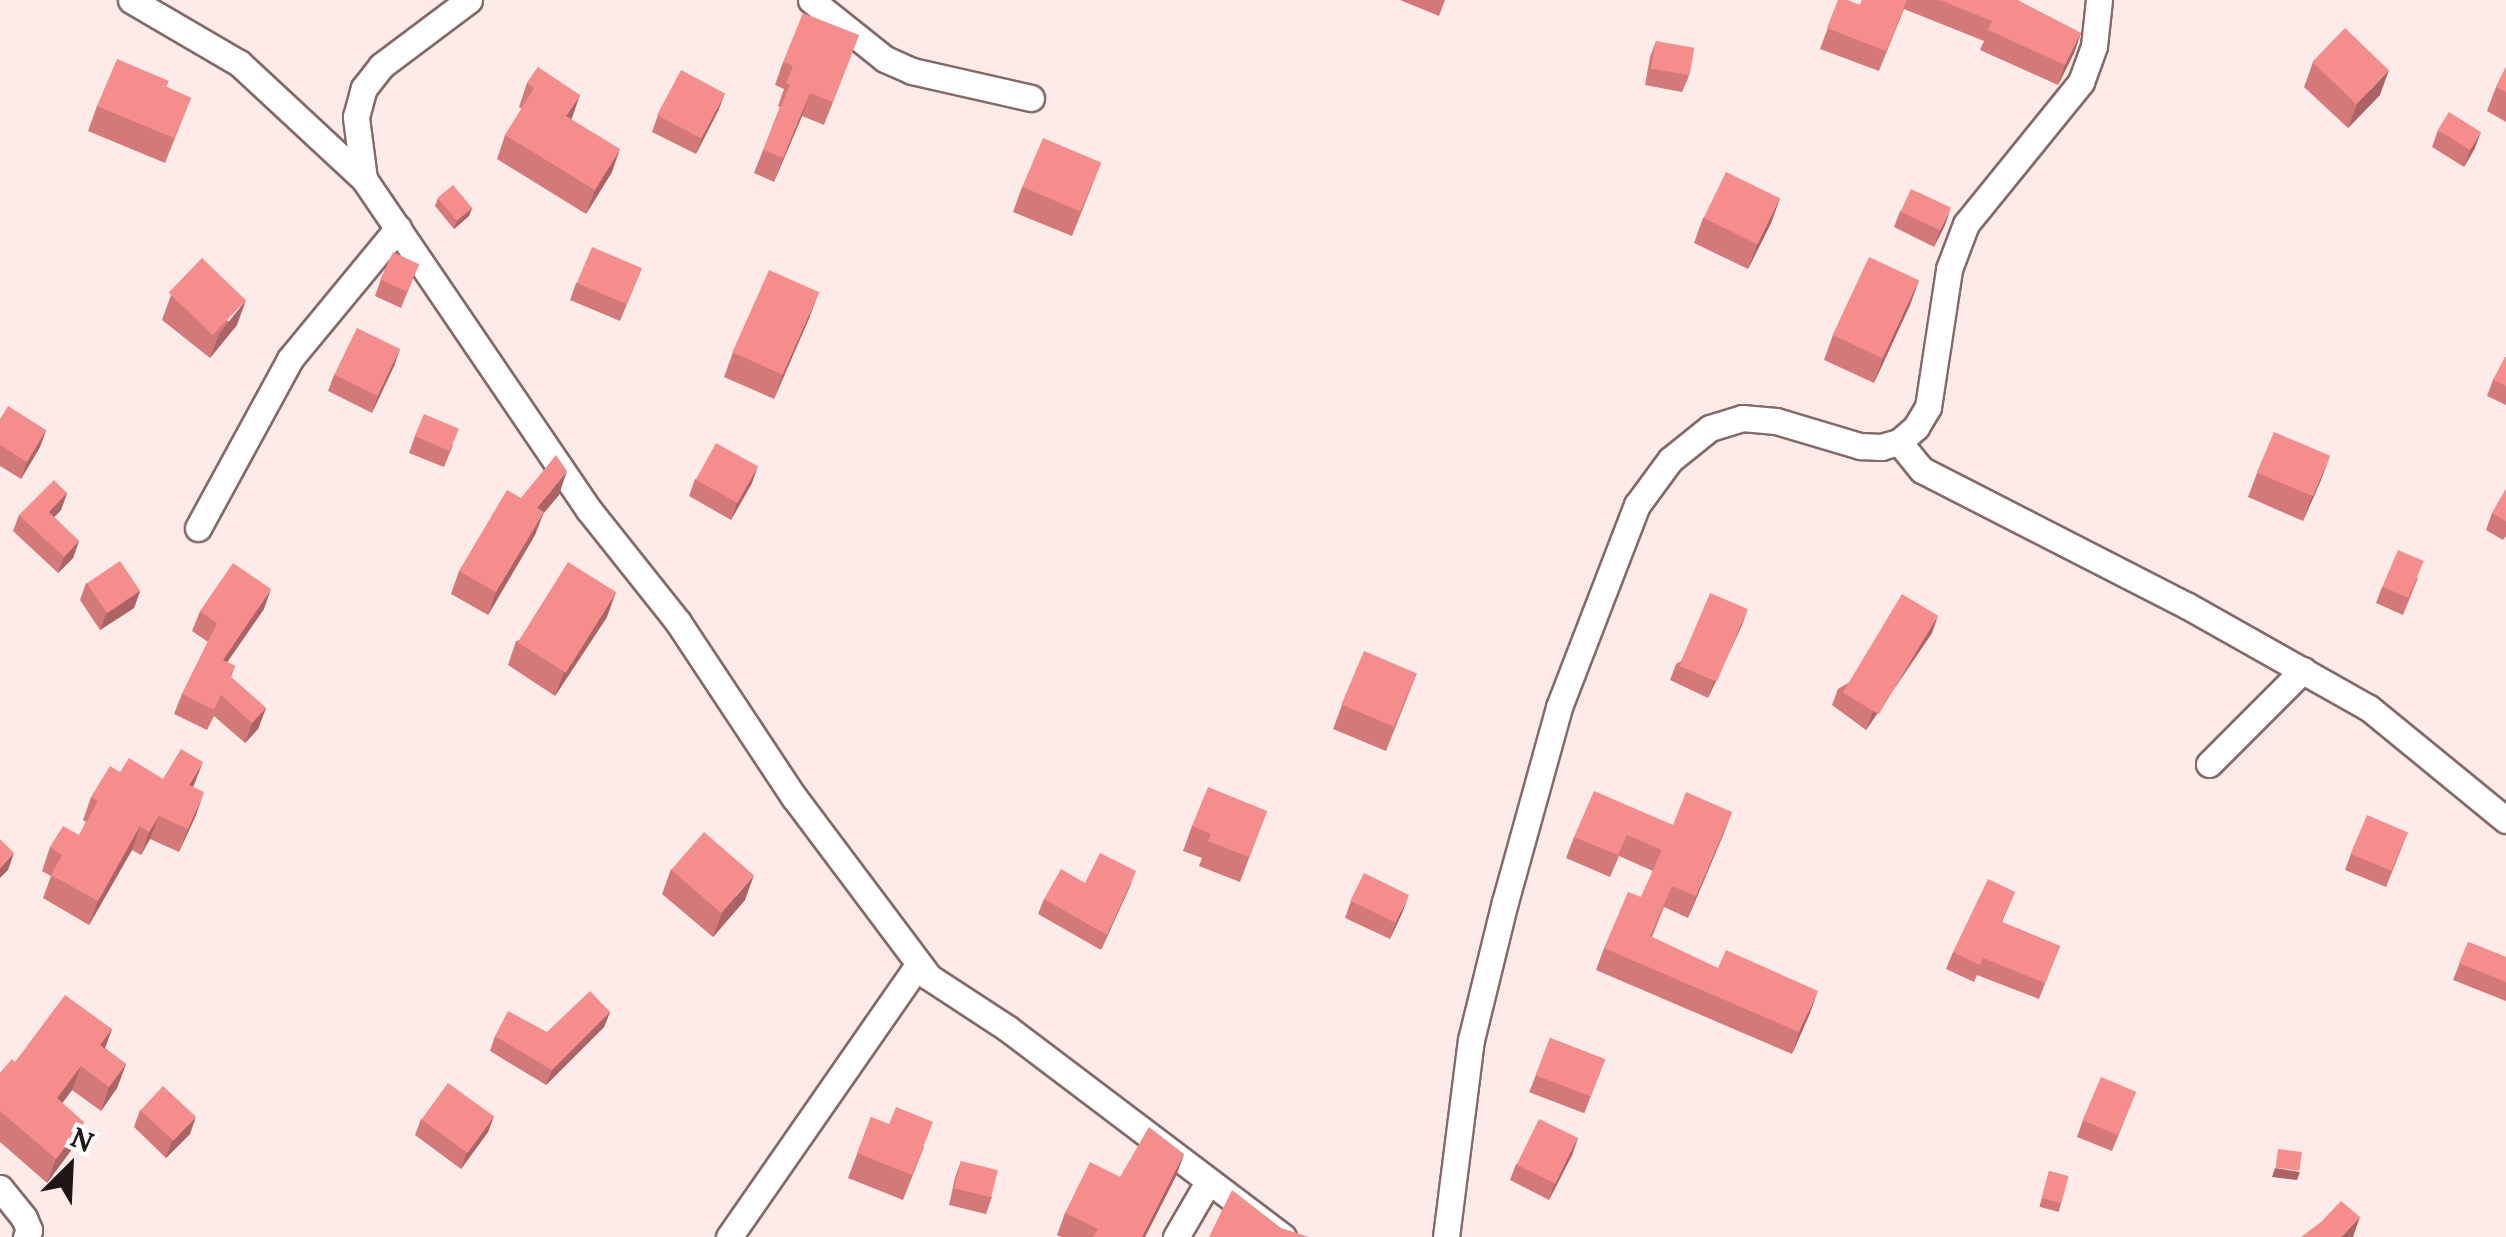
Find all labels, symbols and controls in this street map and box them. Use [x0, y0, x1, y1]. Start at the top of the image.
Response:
north arrow [20, 1117, 120, 1217]
text: N [65, 1119, 99, 1160]

